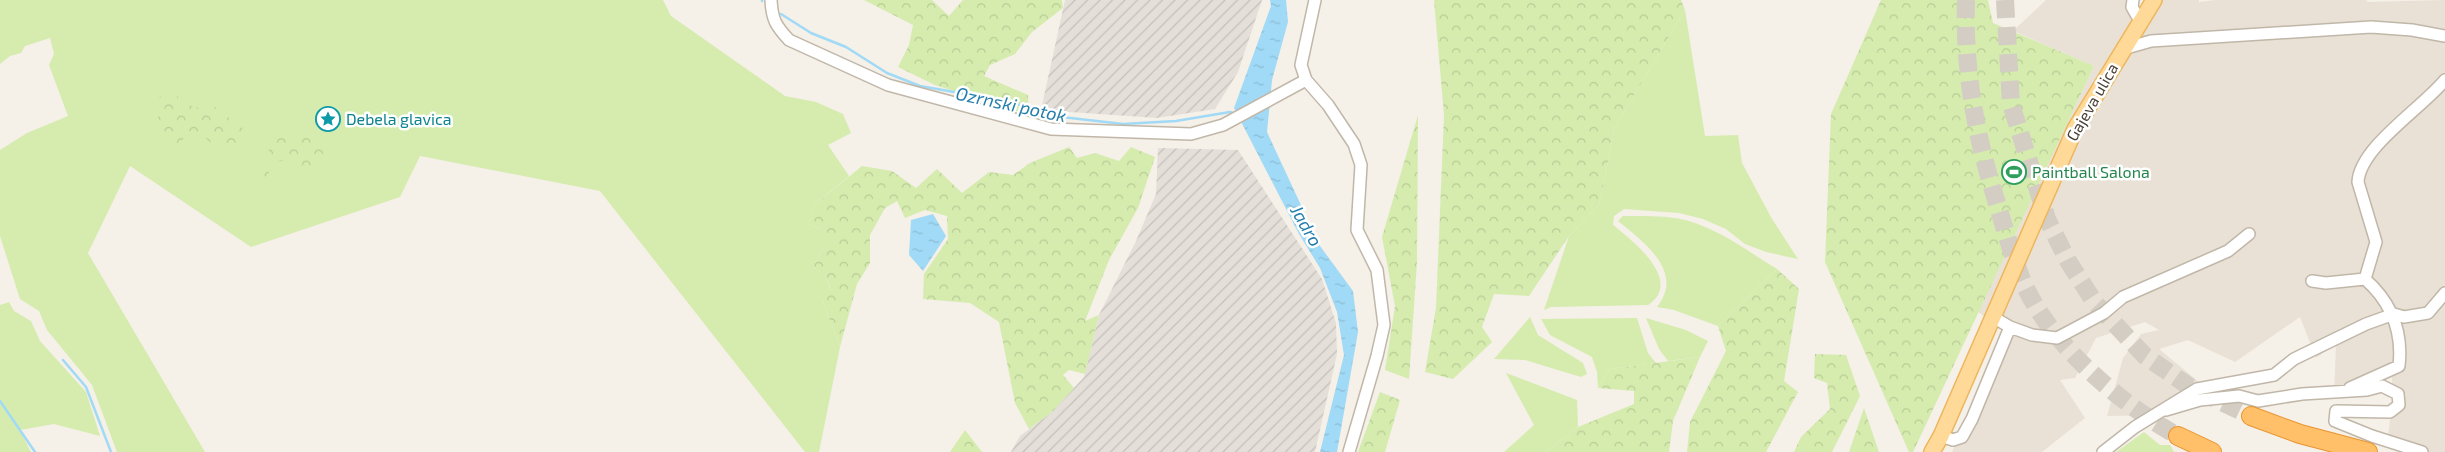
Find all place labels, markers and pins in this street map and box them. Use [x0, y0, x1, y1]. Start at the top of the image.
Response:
place icon: Debela glavica [315, 106, 341, 132]
place label: Debela glavica [346, 109, 452, 128]
sports icon: Paintball Salona [2001, 159, 2027, 185]
place label: Paintball Salona [2032, 162, 2150, 181]

